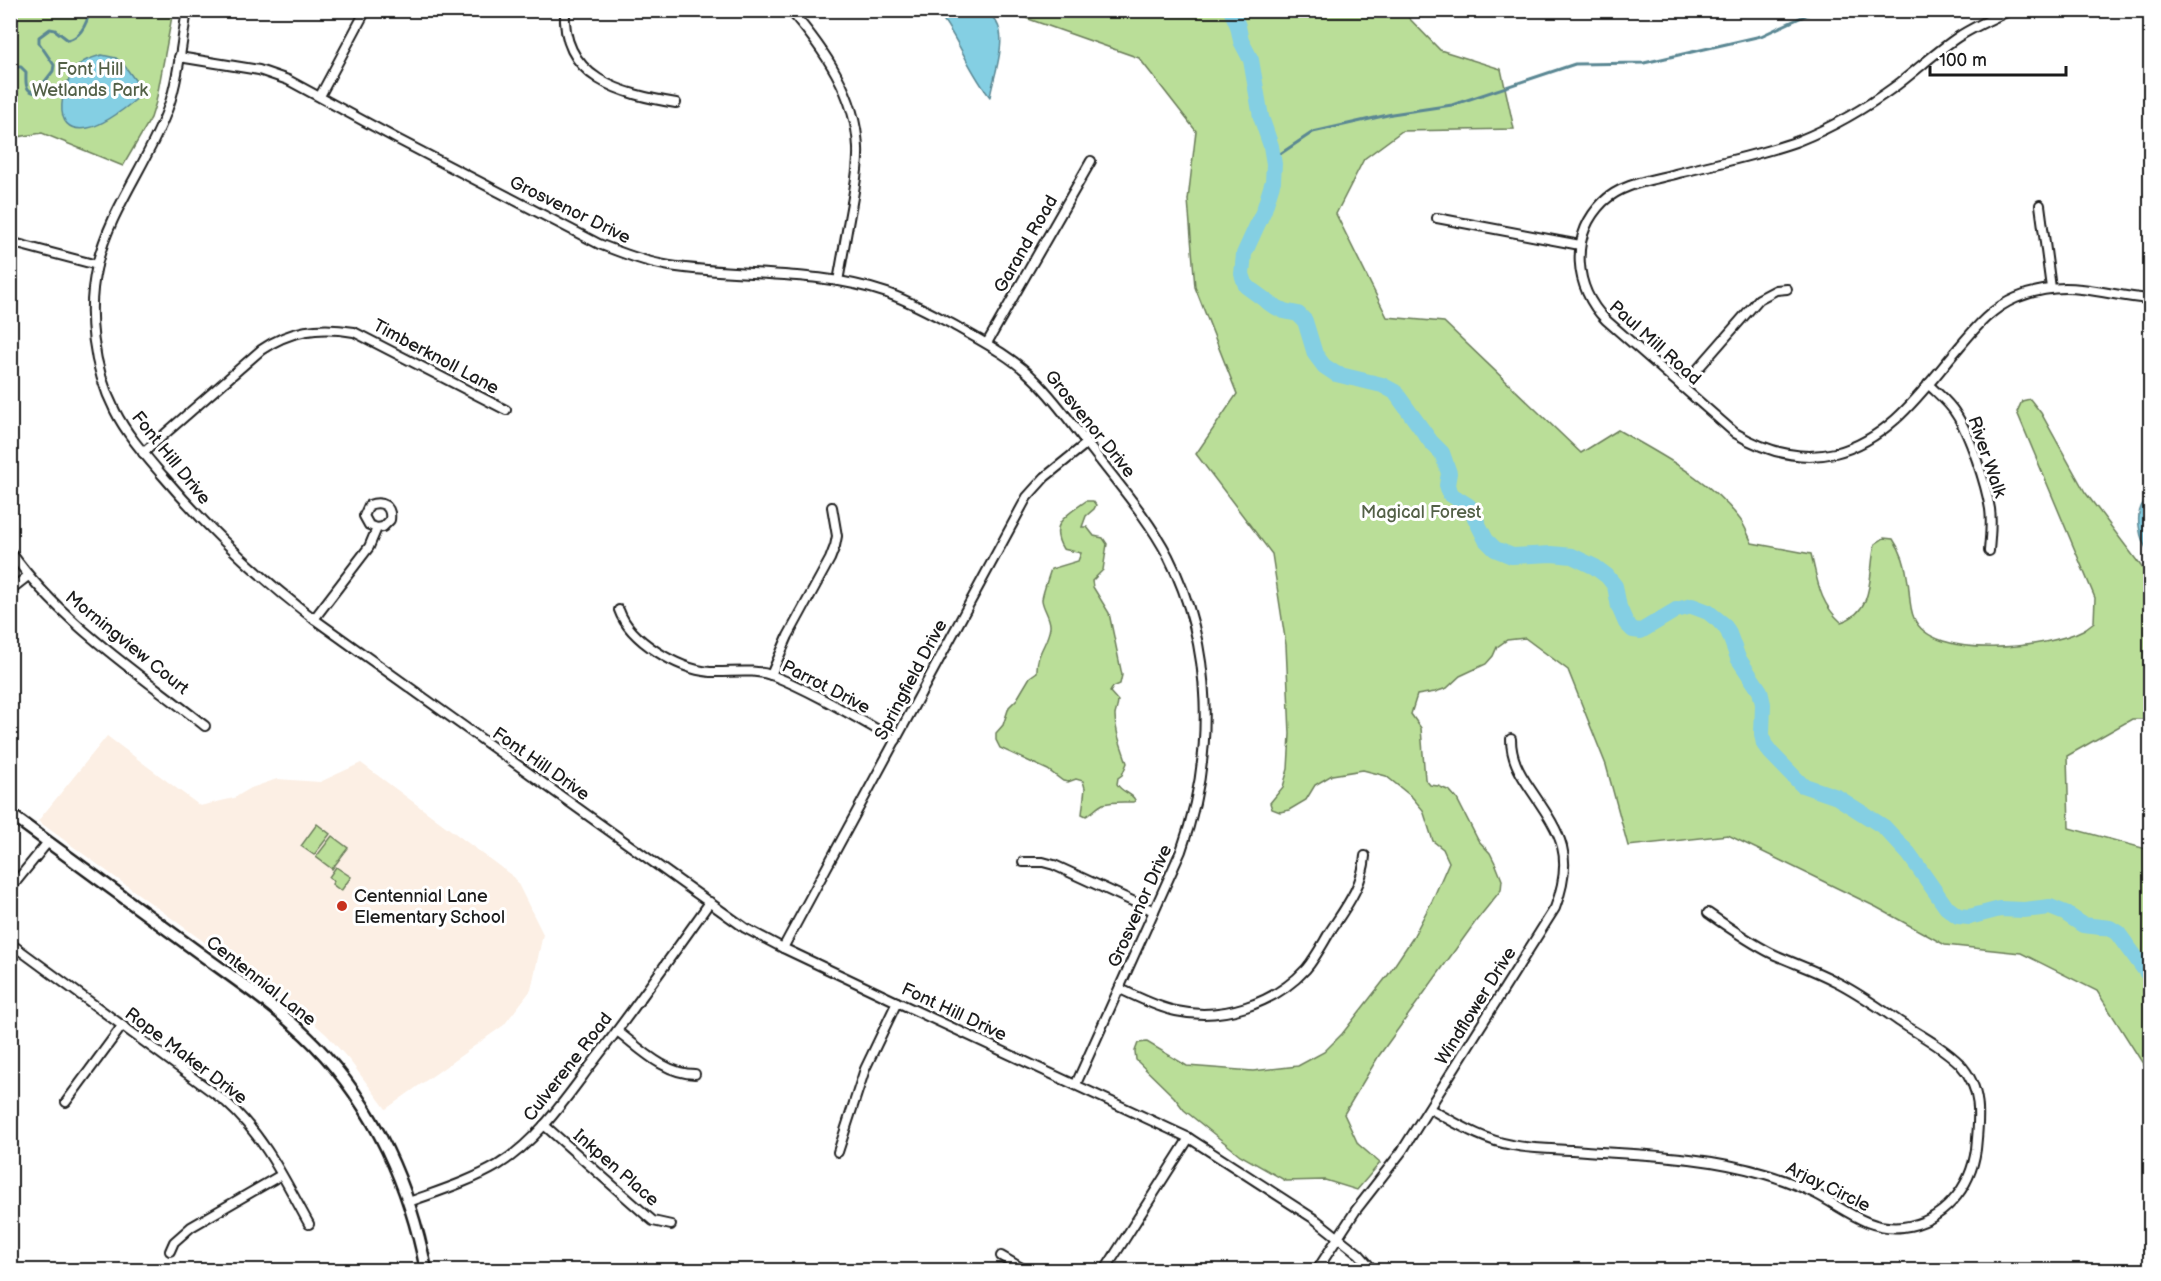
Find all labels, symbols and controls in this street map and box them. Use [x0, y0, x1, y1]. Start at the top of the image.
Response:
scale bar [1930, 39, 2066, 77]
text: 100 m [1939, 50, 1987, 71]
park label: Font Hill Wetlands Park [32, 59, 148, 101]
street label: Grosvenor Drive [506, 172, 634, 248]
street label: Garand Road [990, 192, 1062, 296]
street label: Paul Mill Road [1605, 296, 1705, 390]
street label: Timberknoll Lane [369, 315, 503, 399]
street label: Grosvenor Drive [1040, 366, 1140, 482]
street label: Font Hill Drive [127, 407, 215, 509]
street label: River Walk [1963, 414, 2011, 501]
park label: Magical Forest [1361, 502, 1482, 523]
street label: Morningview Court [61, 587, 193, 700]
street label: Springfield Drive [870, 616, 952, 744]
street label: Parrot Drive [778, 656, 874, 718]
street label: Font Hill Drive [488, 723, 594, 805]
street label: Grosvenor Drive [1104, 841, 1177, 971]
place label: Centennial Lane Elementary School [354, 886, 505, 928]
marker: Centennial Lane Elementary School [335, 899, 349, 913]
street label: Centennial Lane [202, 932, 320, 1031]
street label: Windflower Drive [1431, 943, 1521, 1069]
street label: Font Hill Drive [898, 978, 1010, 1046]
street label: Rope Maker Drive [121, 1003, 252, 1109]
street label: Culverene Road [519, 1009, 617, 1125]
street label: Inkpen Place [569, 1125, 663, 1211]
street label: Arjay Circle [1782, 1158, 1874, 1217]

